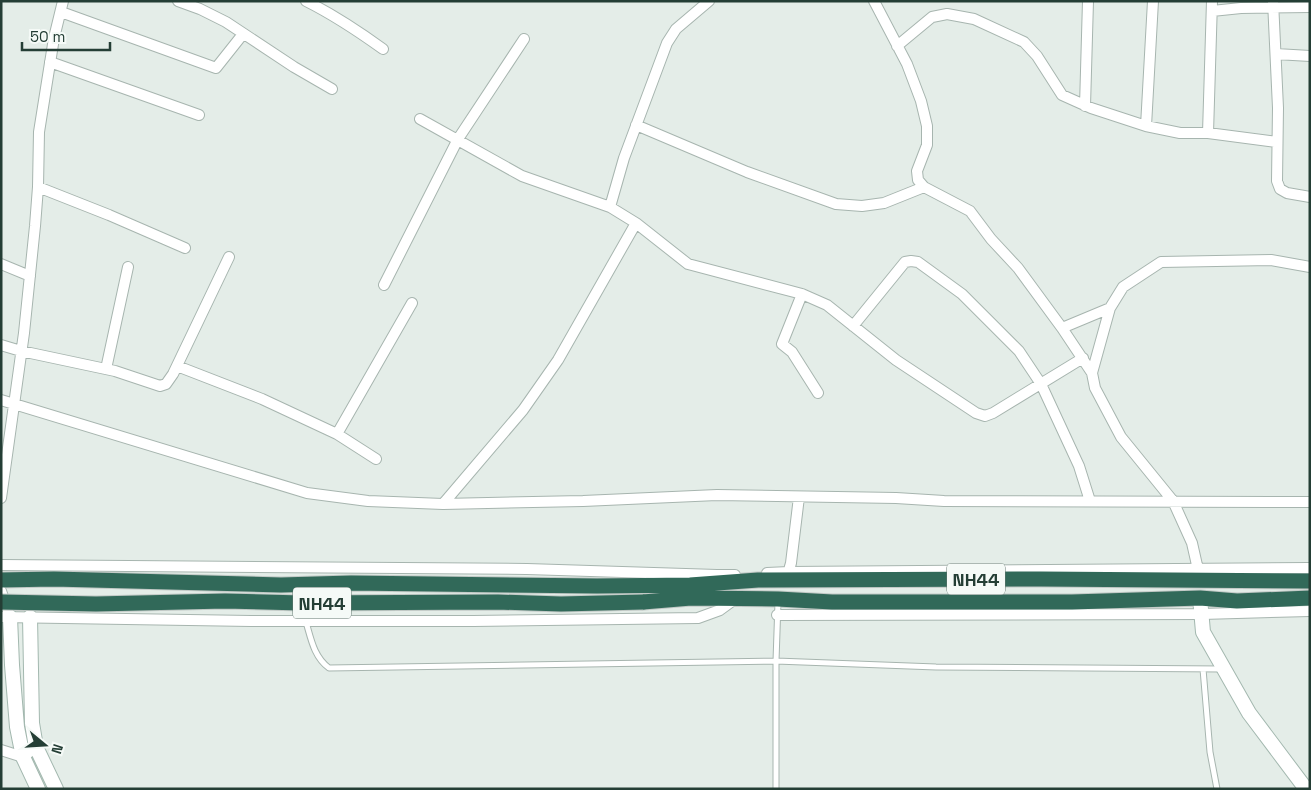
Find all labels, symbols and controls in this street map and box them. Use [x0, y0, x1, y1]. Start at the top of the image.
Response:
scale bar [22, 20, 110, 52]
text: 50 m [30, 27, 65, 46]
road number: NH44 [947, 564, 1005, 594]
road number: NH44 [293, 588, 351, 618]
north arrow [20, 720, 70, 770]
text: N [47, 742, 67, 756]

